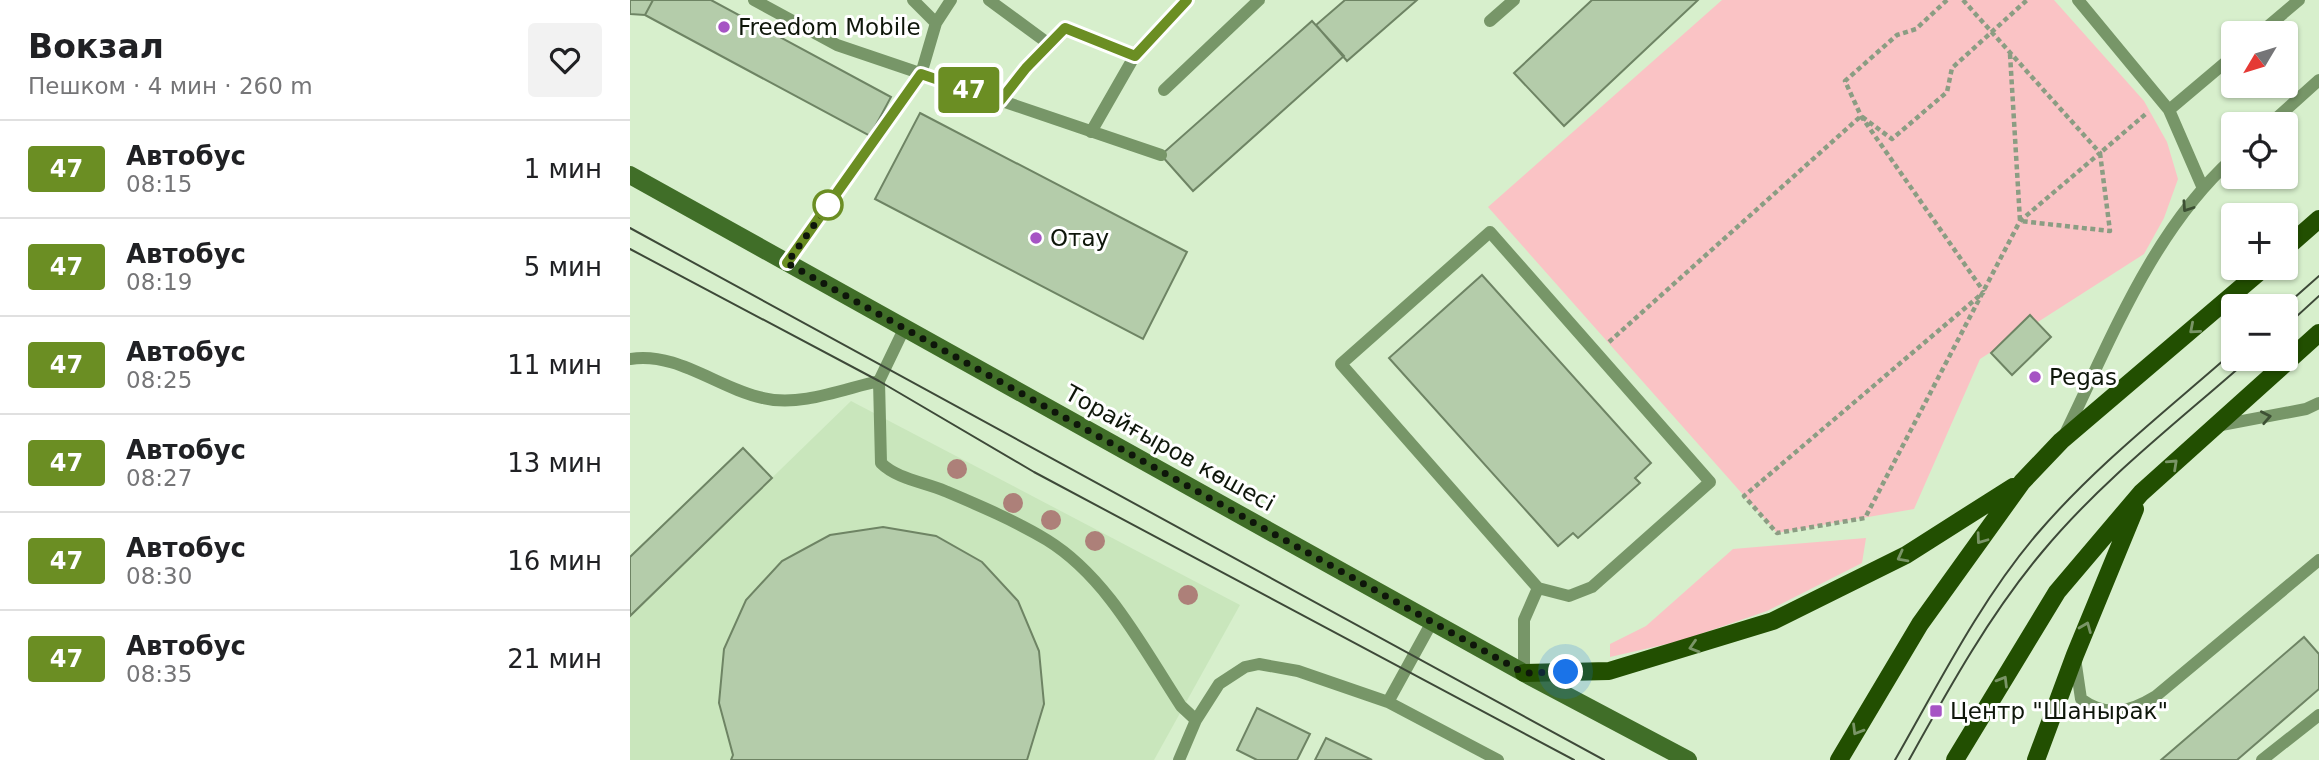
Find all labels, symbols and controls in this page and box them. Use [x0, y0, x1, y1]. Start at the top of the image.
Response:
place label: Freedom Mobile [738, 14, 921, 40]
marker: Freedom Mobile [716, 19, 732, 35]
north arrow [2221, 21, 2298, 98]
map controls [2221, 21, 2298, 371]
button: heart [528, 23, 602, 97]
text: Вокзал [28, 27, 164, 66]
line badge: 47 [938, 67, 1000, 113]
text: Пешком · 4 мин · 260 m [28, 73, 313, 99]
text: 47 [952, 76, 986, 104]
button: locate [2221, 112, 2298, 189]
text: Автобус [126, 141, 246, 171]
text: 1 мин [524, 154, 602, 184]
text: 47 [50, 155, 83, 183]
text: 08:15 [126, 171, 192, 197]
unlabelled marker [813, 190, 843, 220]
one-way arrow [2182, 200, 2195, 213]
button: + [2221, 203, 2298, 280]
place label: Отау [1050, 225, 1109, 251]
marker: Отау [1028, 230, 1044, 246]
text: Автобус [126, 239, 246, 269]
text: 5 мин [524, 252, 602, 282]
text: 47 [50, 253, 83, 281]
text: 08:19 [126, 269, 192, 295]
button: − [2221, 294, 2298, 371]
one-way arrow [2189, 321, 2202, 333]
text: Автобус [126, 337, 246, 367]
text: 11 мин [507, 350, 602, 380]
text: 47 [50, 351, 83, 379]
place label: Pegas [2049, 364, 2117, 390]
text: 08:25 [126, 367, 192, 393]
marker: Pegas [2027, 369, 2043, 385]
street label: Торайғыров көшесі [1060, 379, 1279, 516]
one-way arrow [2260, 410, 2272, 425]
text: Автобус [126, 435, 246, 465]
text: 13 мин [507, 448, 602, 478]
text: 47 [50, 449, 83, 477]
one-way arrow [2164, 460, 2177, 472]
text: 08:27 [126, 465, 192, 491]
one-way arrow [1977, 531, 1989, 544]
text: Автобус [126, 533, 246, 563]
text: 16 мин [507, 546, 602, 576]
text: 47 [50, 547, 83, 575]
one-way arrow [1897, 549, 1909, 562]
text: 08:30 [126, 563, 192, 589]
one-way arrow [2078, 622, 2092, 635]
text: Автобус [126, 631, 246, 661]
one-way arrow [1688, 638, 1700, 653]
text: 21 мин [507, 644, 602, 674]
text: 47 [50, 645, 83, 673]
your location [1548, 654, 1583, 689]
text: 08:35 [126, 661, 192, 687]
one-way arrow [1995, 675, 2008, 688]
place label: Центр "Шанырак" [1950, 698, 2168, 724]
marker: Центр "Шанырак" [1928, 703, 1944, 719]
one-way arrow [1852, 723, 1865, 735]

